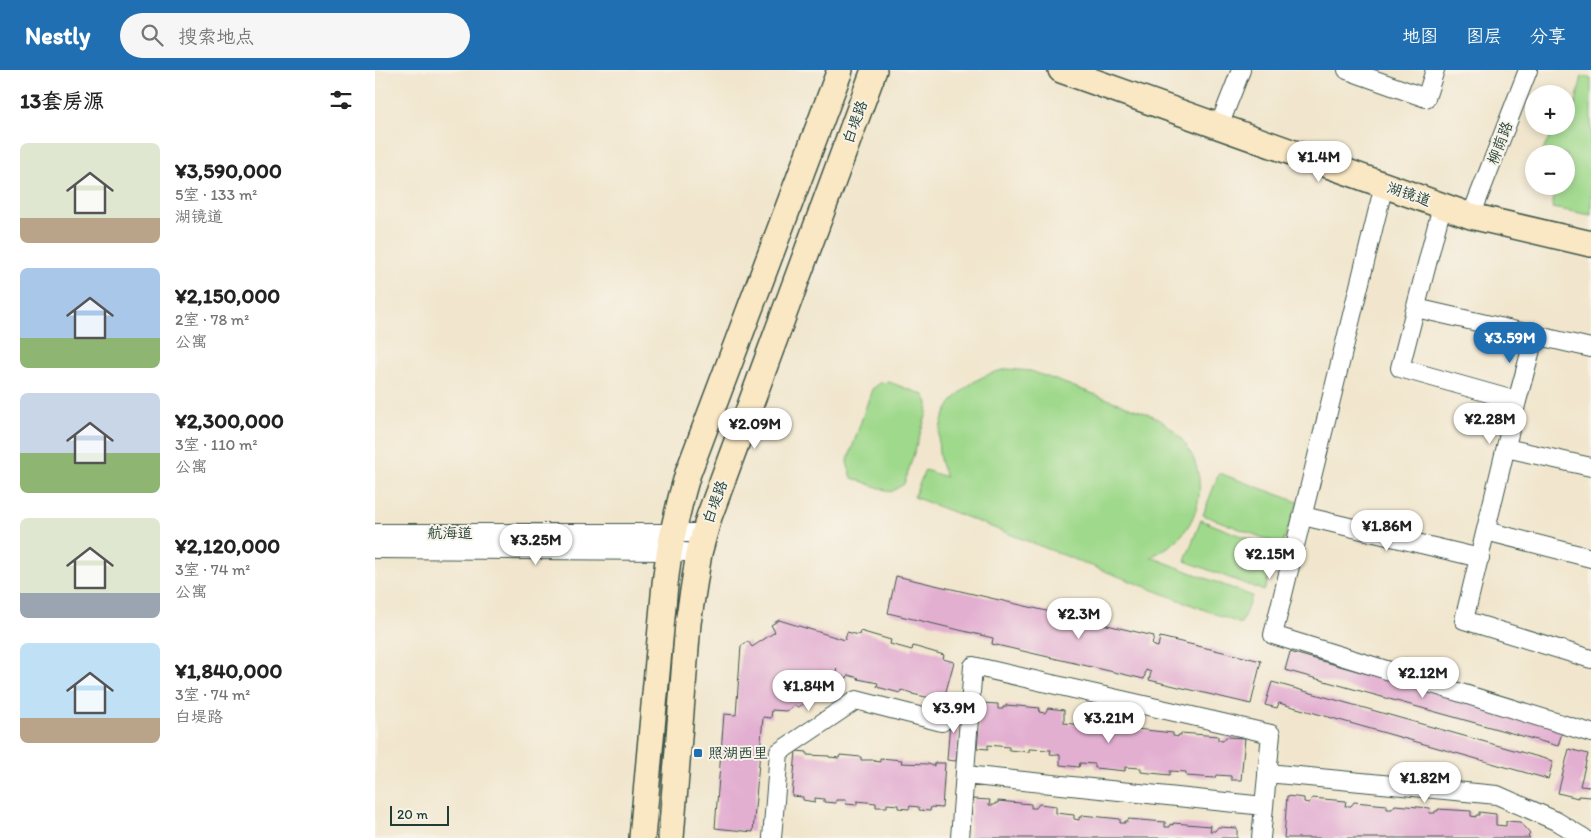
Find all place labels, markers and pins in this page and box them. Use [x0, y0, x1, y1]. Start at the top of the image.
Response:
pin: ¥1.4M [1284, 140, 1354, 183]
pin: ¥3.59M [1469, 322, 1551, 364]
pin: ¥2.28M [1449, 402, 1531, 445]
pin: ¥2.09M [714, 408, 796, 450]
pin: ¥1.86M [1346, 510, 1428, 552]
pin: ¥3.25M [495, 524, 577, 566]
pin: ¥2.15M [1229, 538, 1311, 580]
pin: ¥2.3M [1044, 598, 1114, 640]
pin: ¥2.12M [1382, 656, 1464, 699]
pin: ¥1.84M [768, 670, 850, 712]
pin: ¥3.9M [919, 692, 989, 734]
pin: ¥3.21M [1068, 702, 1150, 744]
place label: 照湖西里 [708, 744, 768, 762]
marker: 照湖西里 [692, 747, 704, 759]
pin: ¥1.82M [1384, 762, 1466, 804]

